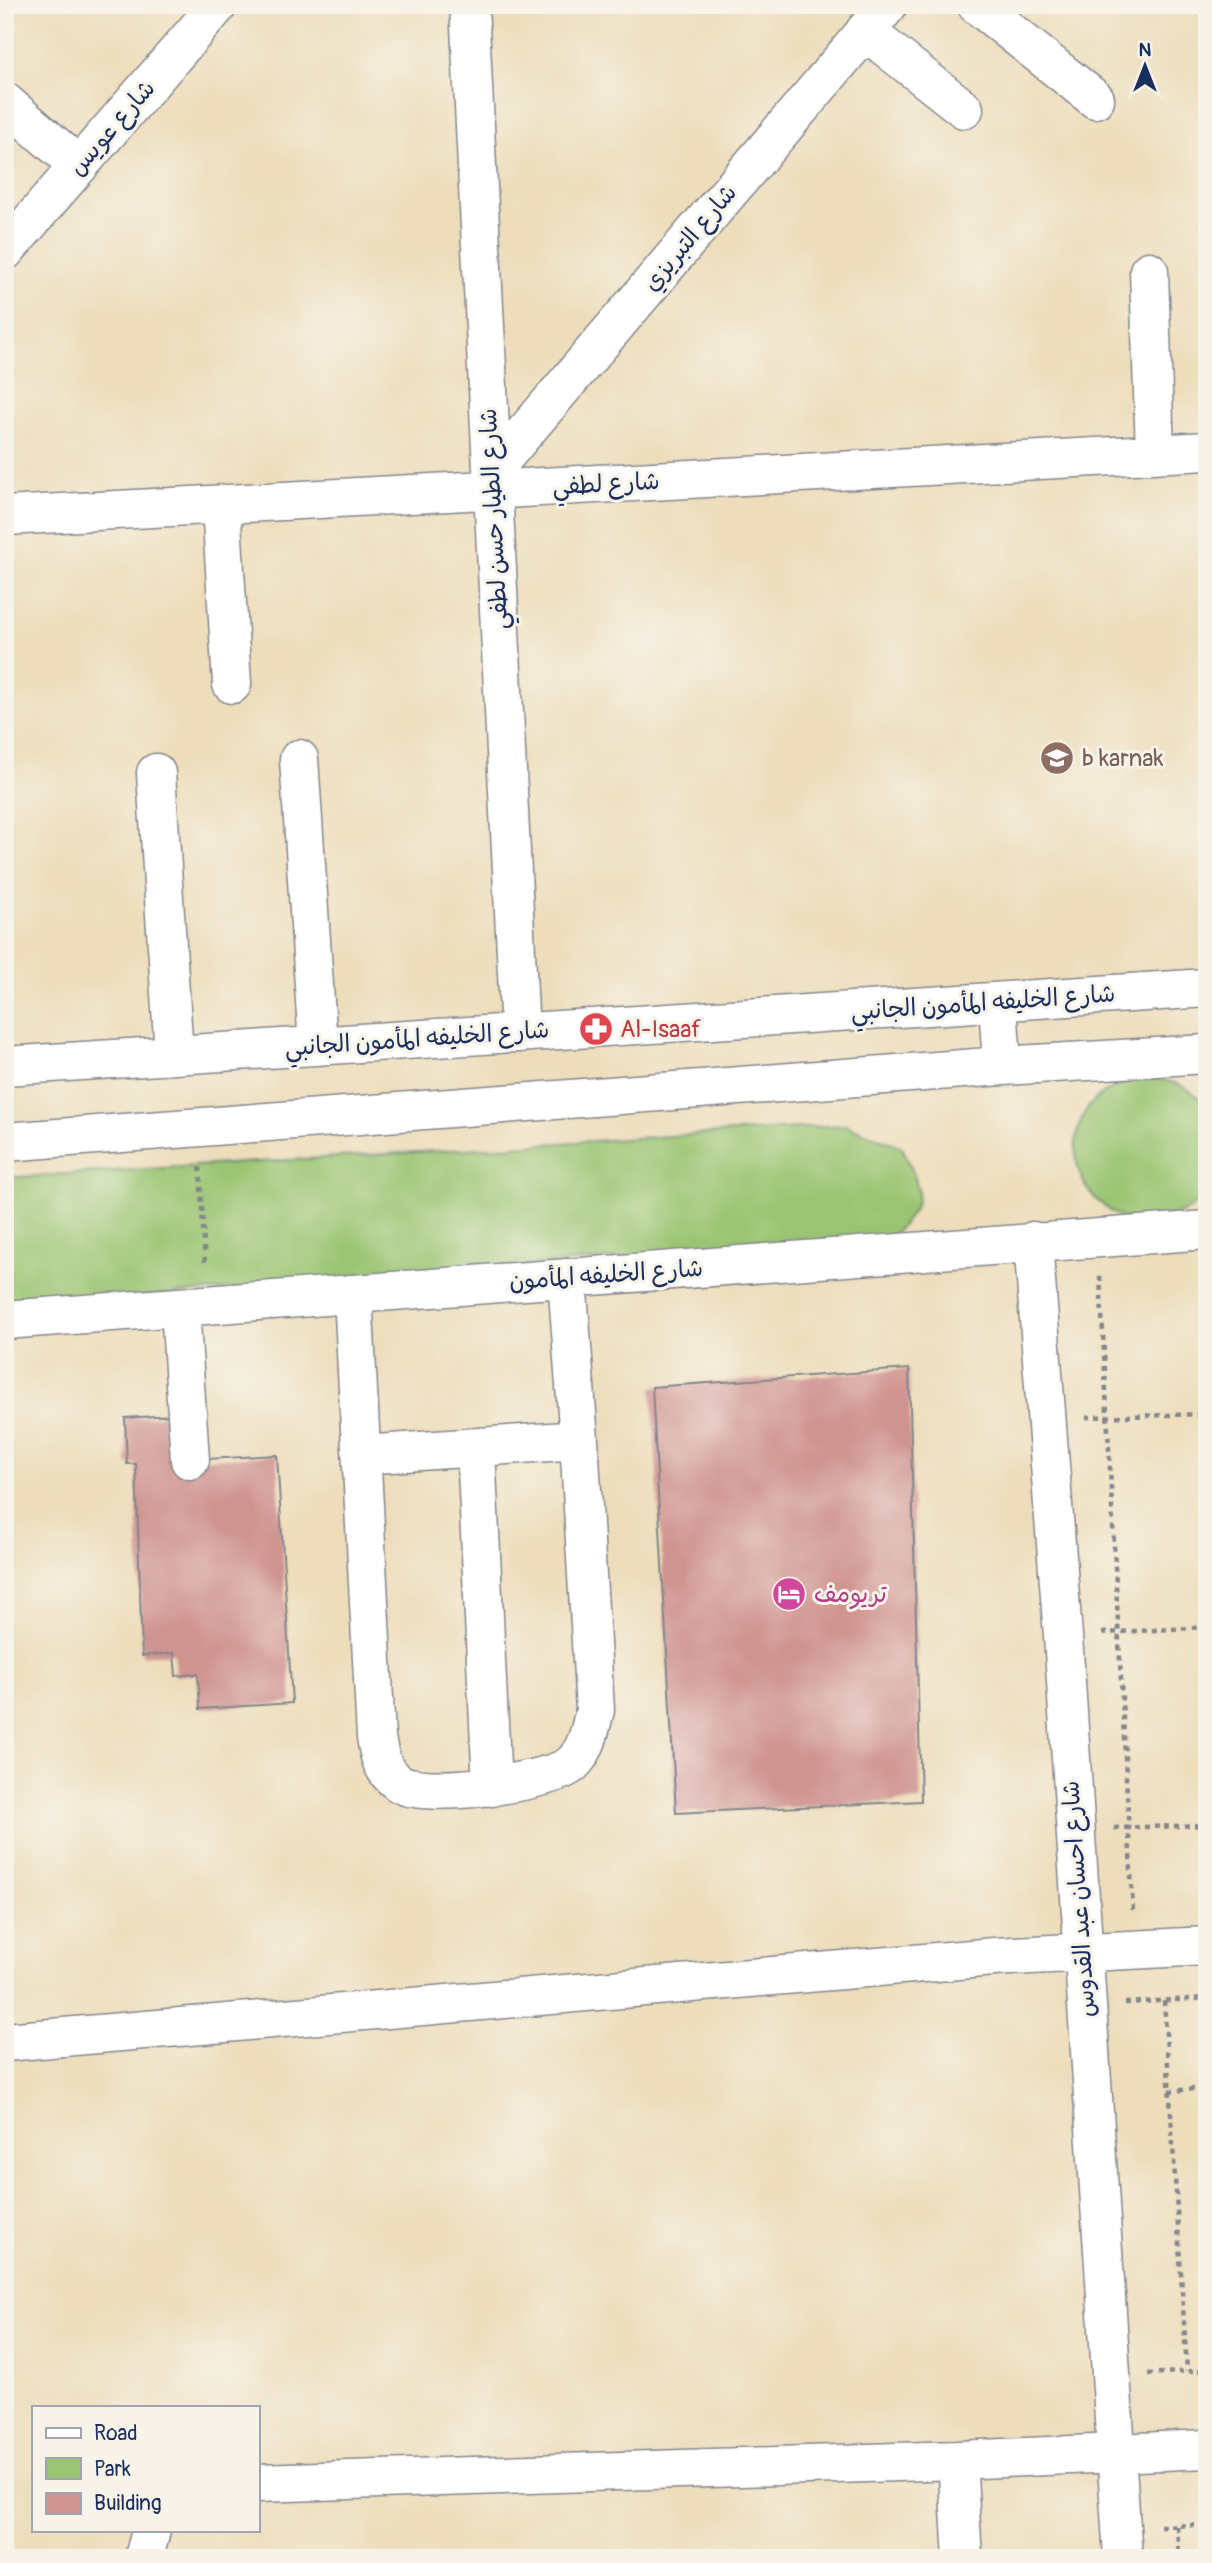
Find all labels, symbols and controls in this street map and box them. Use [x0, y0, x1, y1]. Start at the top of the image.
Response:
north arrow [1110, 32, 1180, 102]
text: N [1139, 38, 1152, 62]
street label: شارع عويس [63, 74, 163, 183]
street label: شارع التبريزي [637, 179, 745, 299]
street label: شارع الطيار حسن لطفي [474, 407, 520, 630]
street label: شارع لطفي [552, 467, 661, 507]
school or university icon: b karnak [1038, 739, 1076, 777]
place label: b karnak [1082, 744, 1163, 773]
street label: شارع الخليفه المأمون الجانبي [850, 979, 1117, 1033]
pharmacy icon: Al-Isaaf [577, 1010, 615, 1048]
street label: شارع الخليفه المأمون الجانبي [284, 1015, 551, 1069]
place label: Al-Isaaf [620, 1015, 701, 1044]
street label: شارع الخليفه المأمون [508, 1254, 704, 1298]
hotel icon: تريومف [770, 1575, 808, 1613]
place label: تريومف [814, 1580, 888, 1609]
street label: شارع احسان عبد القدوس [1056, 1780, 1104, 2018]
legend [32, 2406, 259, 2532]
text: Road [94, 2420, 138, 2447]
text: Park [94, 2456, 131, 2483]
text: Building [94, 2490, 161, 2517]

